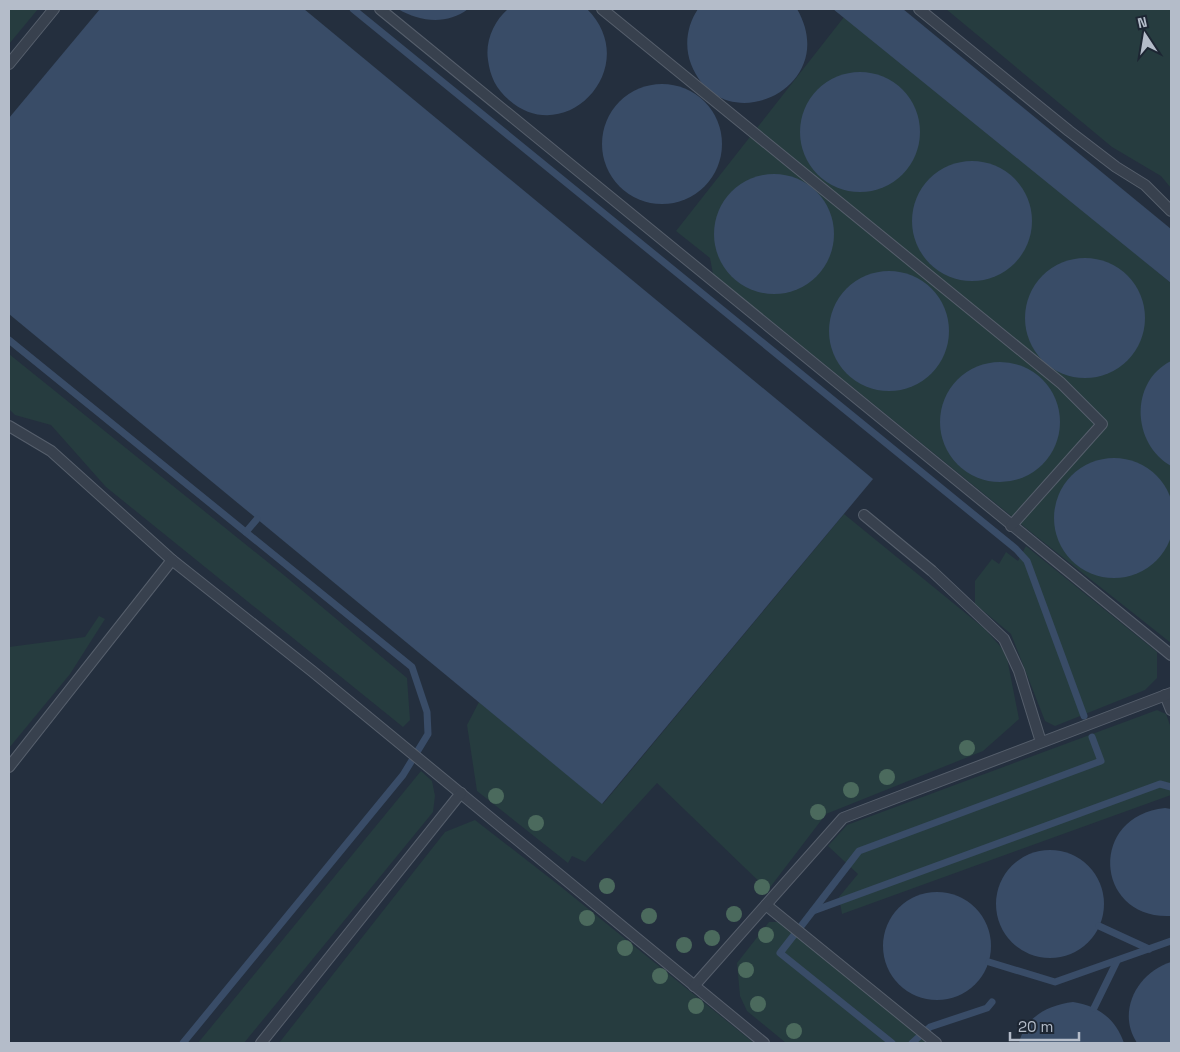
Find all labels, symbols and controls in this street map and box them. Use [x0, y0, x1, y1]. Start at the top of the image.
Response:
north arrow [1120, 10, 1170, 60]
text: N [1136, 13, 1149, 32]
scale bar [1010, 1010, 1079, 1042]
text: 20 m [1018, 1017, 1053, 1036]

